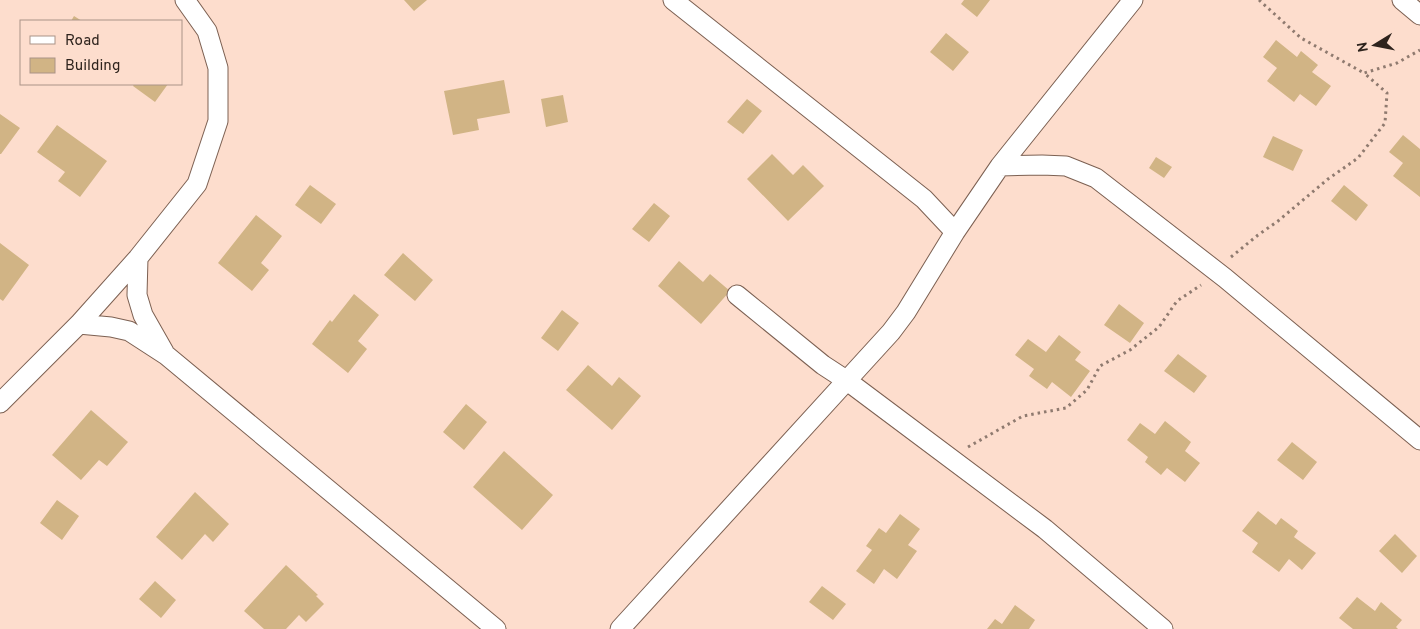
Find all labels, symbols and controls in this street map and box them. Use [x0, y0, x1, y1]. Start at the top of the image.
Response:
legend [20, 20, 182, 85]
north arrow [1350, 20, 1400, 70]
text: Road [65, 32, 100, 51]
text: N [1354, 41, 1373, 53]
text: Building [65, 57, 120, 76]

